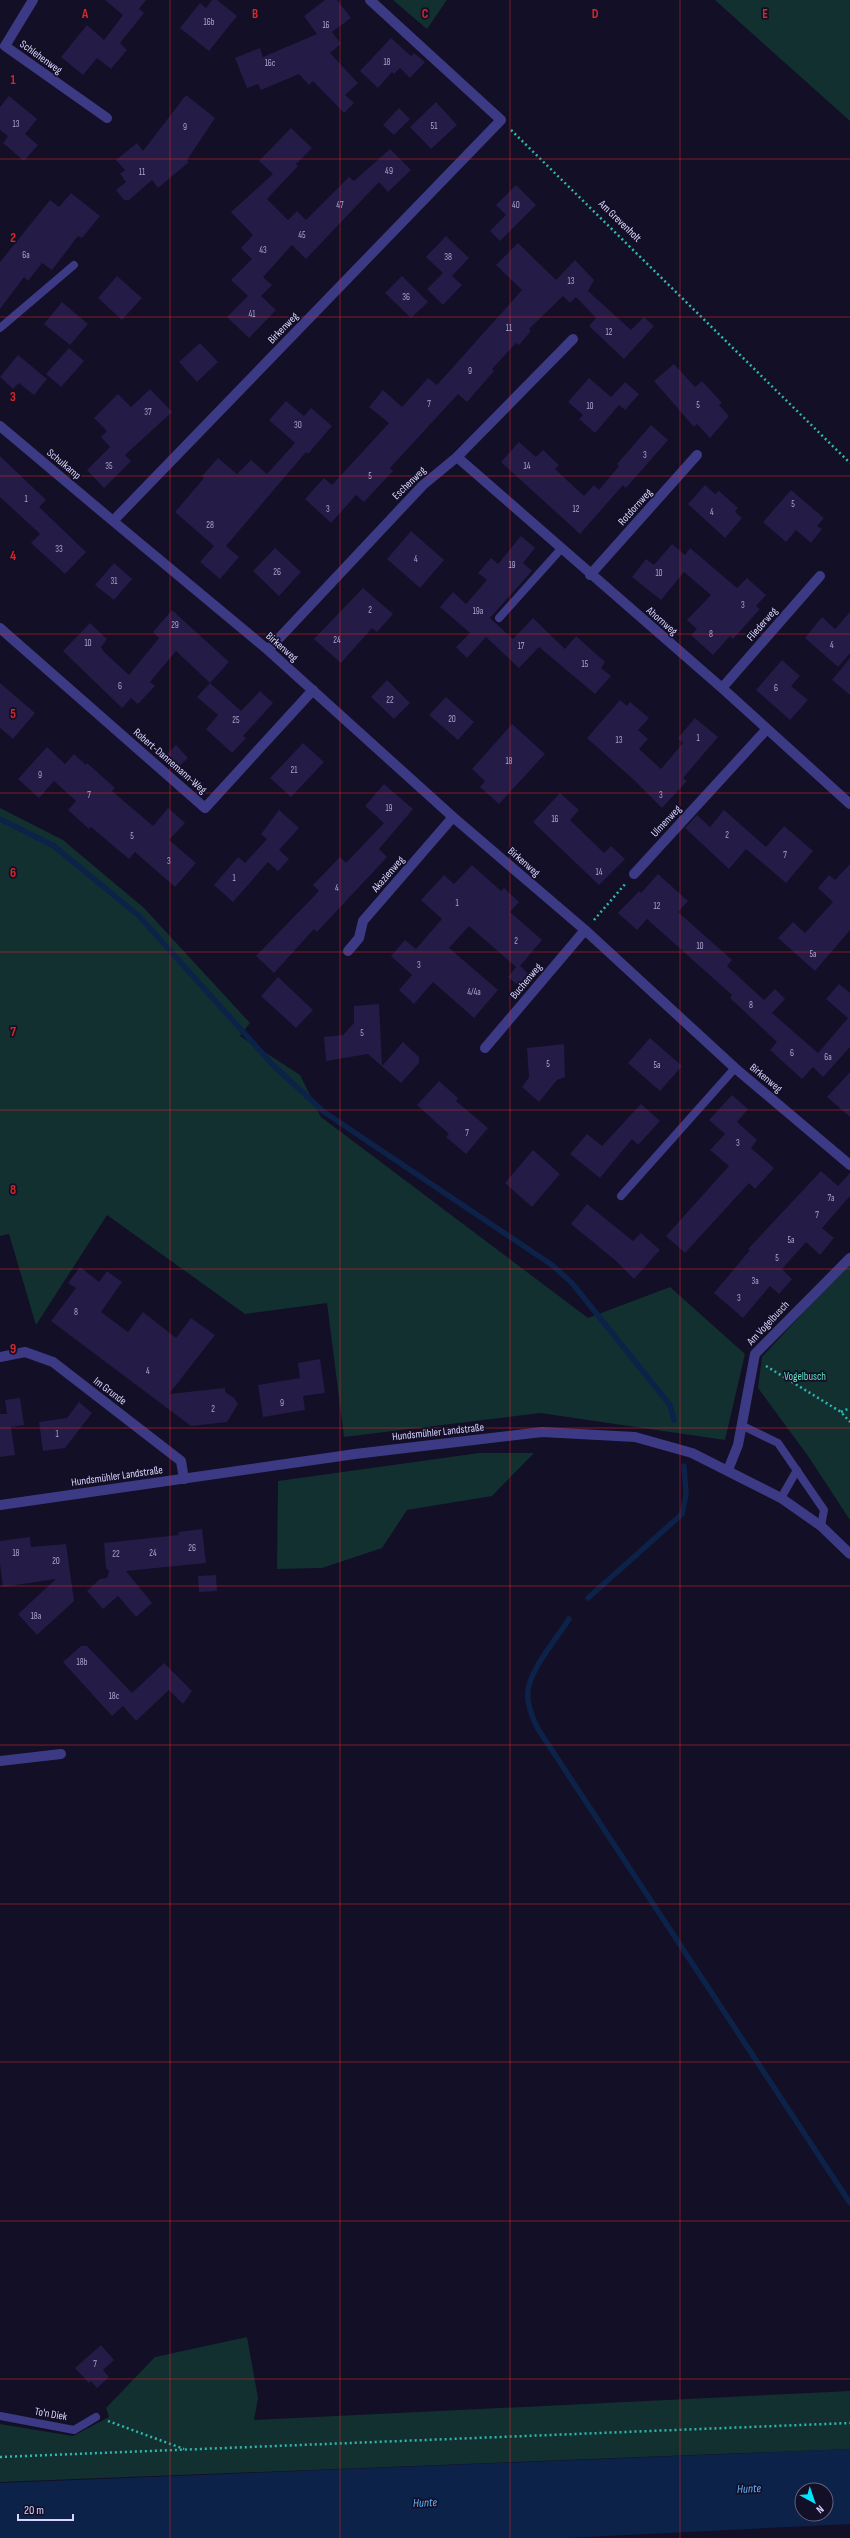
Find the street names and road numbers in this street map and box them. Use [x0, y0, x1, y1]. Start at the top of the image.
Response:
street label: Schlehenweg [17, 37, 65, 77]
street label: Am Grevenholt [595, 197, 645, 245]
street label: Birkenweg [265, 309, 301, 346]
street label: Schulkamp [44, 446, 84, 482]
street label: Eschenweg [389, 463, 429, 502]
street label: Rotdornweg [615, 486, 655, 528]
street label: Ahornweg [643, 603, 681, 638]
street label: Fliederweg [744, 604, 780, 643]
street label: Birkenweg [263, 630, 301, 665]
street label: Robert-Dannemann-Weg [131, 726, 210, 797]
street label: Ulmenweg [648, 802, 684, 840]
street label: Birkenweg [505, 845, 543, 880]
street label: Akazienweg [368, 853, 408, 895]
street label: Buchenweg [507, 960, 545, 1002]
street label: Birkenweg [747, 1061, 785, 1096]
street label: Am Vogelbusch [744, 1298, 792, 1349]
street label: Im Grunde [91, 1374, 129, 1408]
street label: Hundsmühler Landstraße [391, 1421, 485, 1443]
street label: Hundsmühler Landstraße [70, 1463, 164, 1489]
street label: To'n Diek [34, 2405, 69, 2423]

